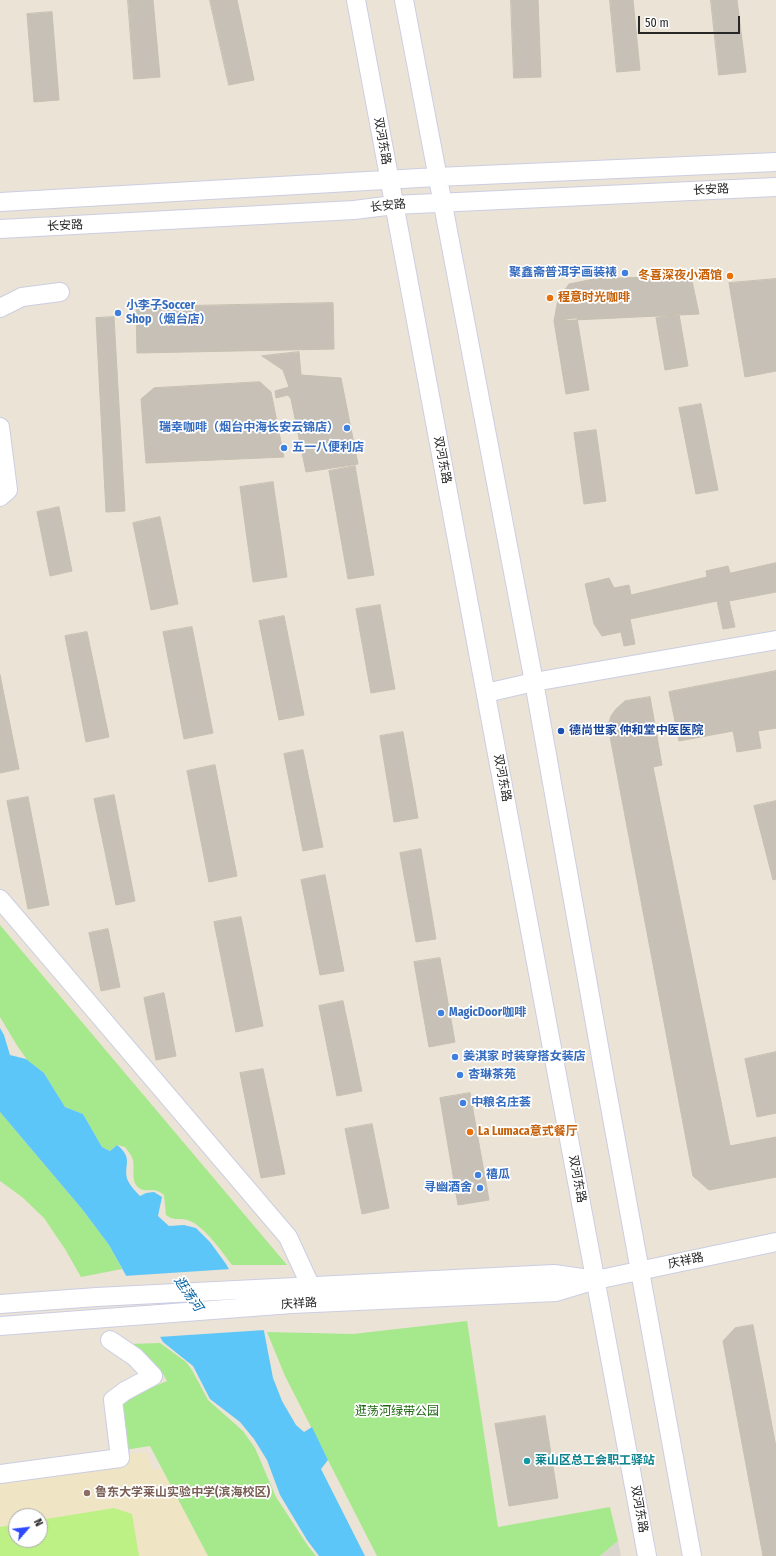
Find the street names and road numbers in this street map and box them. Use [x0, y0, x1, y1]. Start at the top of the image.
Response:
street label: 双河东路 [371, 116, 393, 166]
street label: 长安路 [693, 182, 729, 198]
street label: 长安路 [369, 197, 407, 215]
street label: 长安路 [47, 218, 83, 234]
street label: 双河东路 [430, 435, 454, 485]
street label: 双河东路 [490, 753, 514, 803]
street label: 双河东路 [565, 1154, 589, 1204]
street label: 庆祥路 [667, 1250, 705, 1272]
street label: 庆祥路 [281, 1296, 317, 1312]
street label: 双河东路 [628, 1484, 650, 1534]

